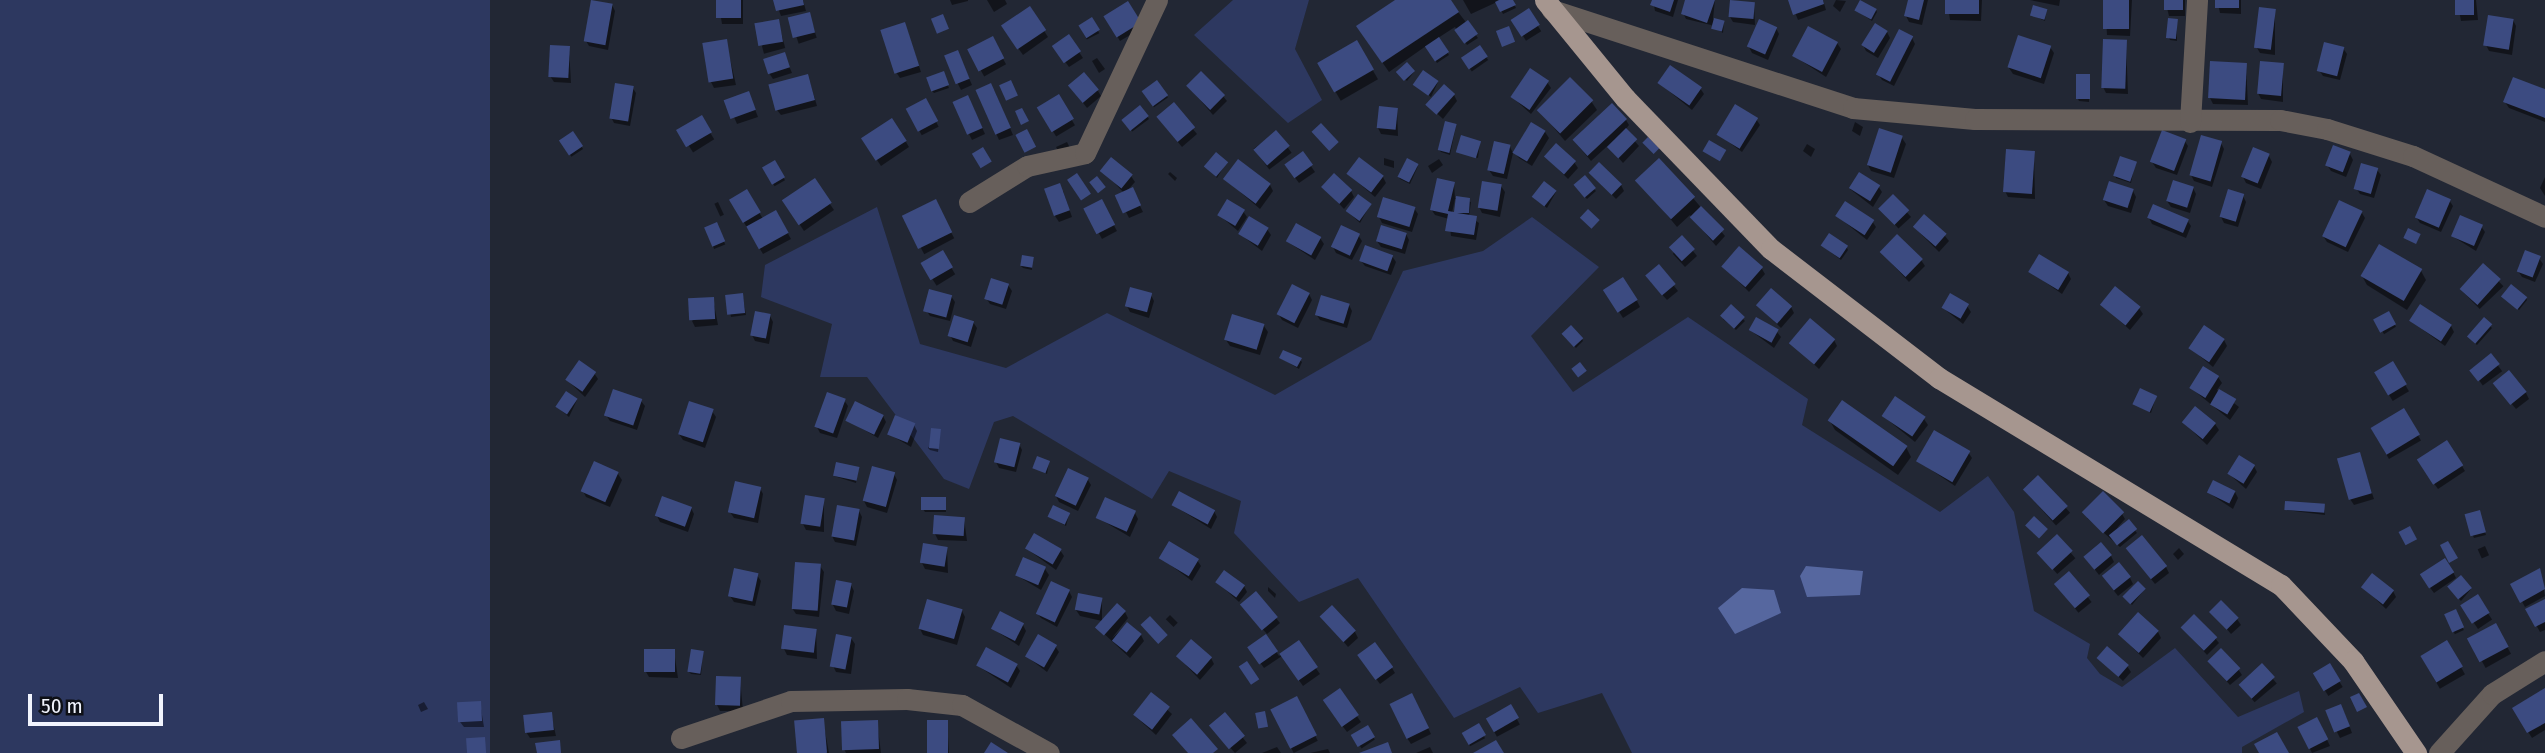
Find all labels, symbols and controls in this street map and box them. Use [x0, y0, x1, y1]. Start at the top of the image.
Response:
scale bar [32, 680, 166, 724]
text: 50 m [41, 693, 83, 719]

